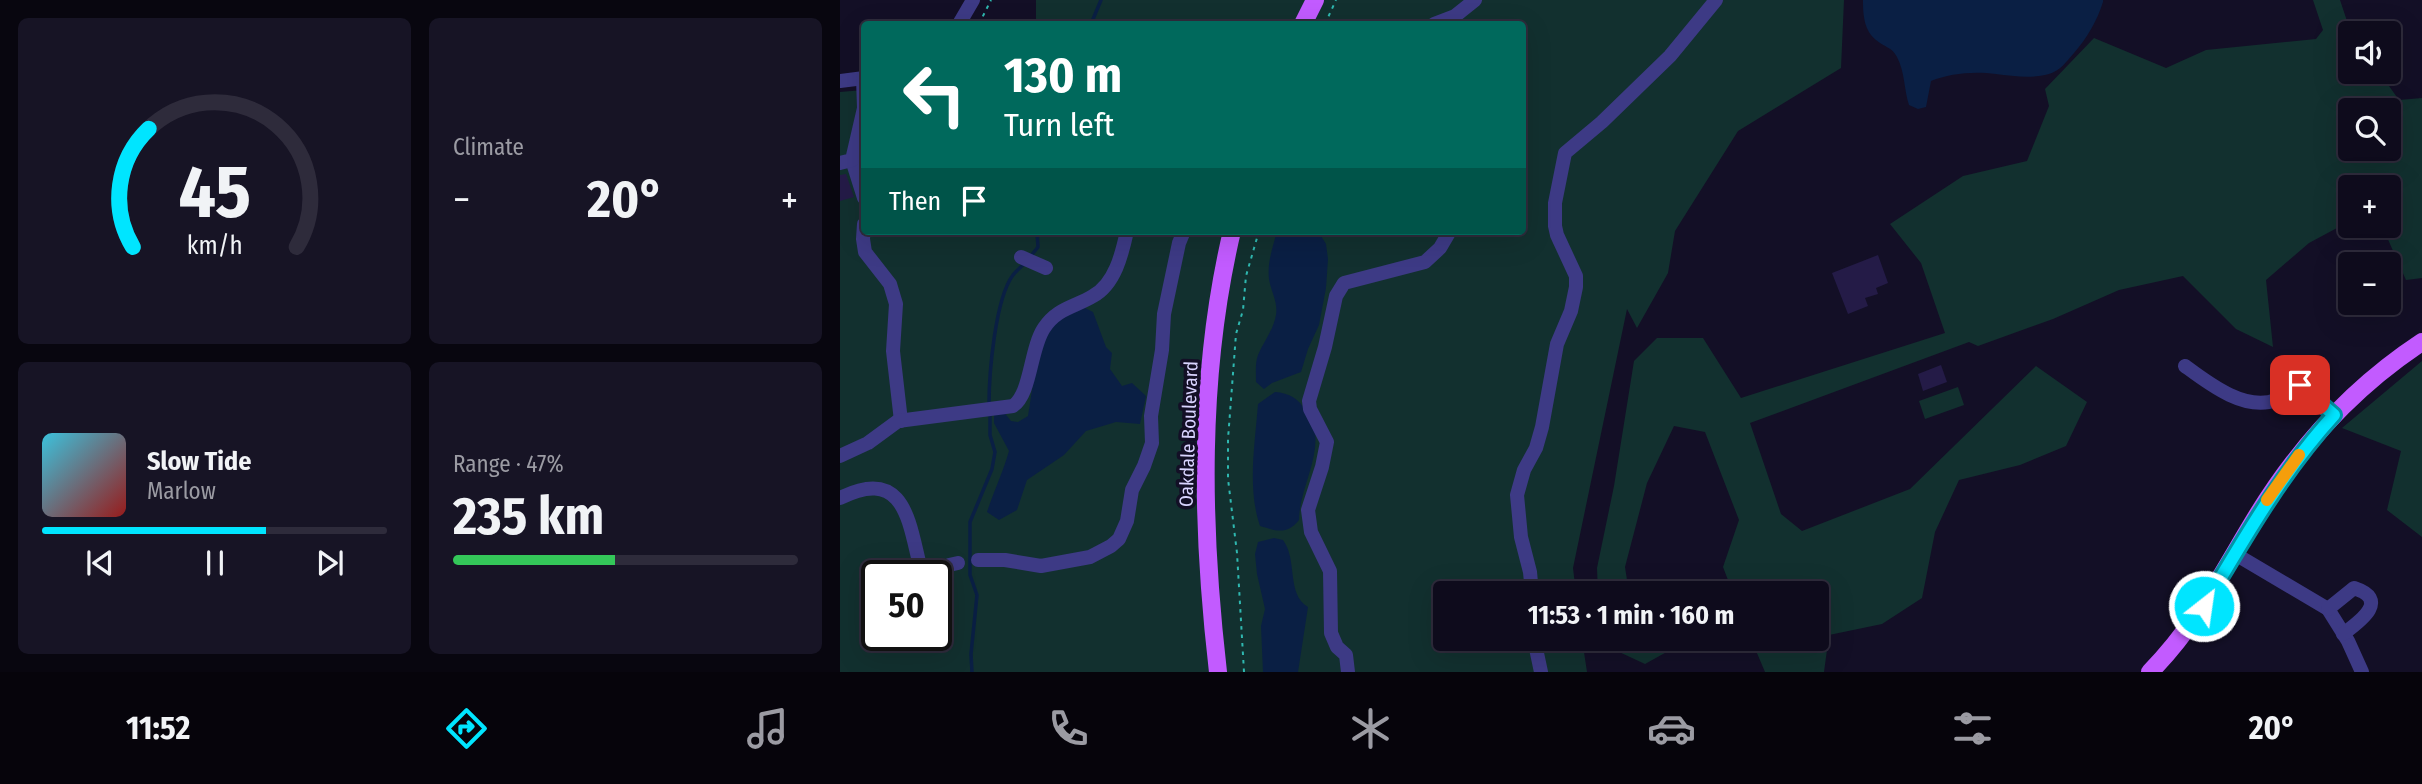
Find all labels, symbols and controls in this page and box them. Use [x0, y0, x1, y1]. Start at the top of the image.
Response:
map controls [2338, 21, 2401, 315]
button: sound [2338, 21, 2401, 84]
text: 130 m [1004, 46, 1122, 105]
icon: left [889, 49, 980, 140]
button: search [2338, 98, 2401, 161]
text: Turn left [1004, 106, 1114, 144]
text: Climate [453, 133, 524, 161]
text: 45 [178, 149, 251, 236]
text: 20° [587, 168, 664, 231]
button: + [2338, 175, 2401, 238]
text: − [453, 177, 470, 223]
text: + [781, 177, 798, 223]
icon: arrive [955, 182, 993, 220]
text: Then [889, 186, 941, 217]
text: km/h [187, 231, 242, 261]
button: − [2338, 252, 2401, 315]
pin [2270, 355, 2330, 415]
street label: Oakdale Boulevard [1174, 361, 1203, 507]
icon: arrive [2281, 366, 2319, 404]
text: Slow Tide [147, 446, 251, 477]
text: Range · 47% [453, 450, 564, 478]
text: Marlow [147, 477, 216, 505]
text: 235 km [453, 485, 604, 548]
icon: previous [81, 544, 119, 582]
icon: pause [196, 544, 234, 582]
icon: next [311, 544, 349, 582]
speed limit sign: 50 [861, 560, 952, 651]
position arrow [2167, 569, 2241, 643]
text: 11:53 · 1 min · 160 m [1528, 600, 1734, 631]
icon: directions [442, 704, 491, 753]
icon: music [743, 704, 792, 753]
icon: phone [1044, 704, 1093, 753]
icon: climate [1346, 704, 1395, 753]
icon: car [1647, 704, 1696, 753]
icon: filters [1948, 704, 1997, 753]
text: 11:52 [126, 709, 190, 747]
text: 20° [2249, 709, 2296, 747]

